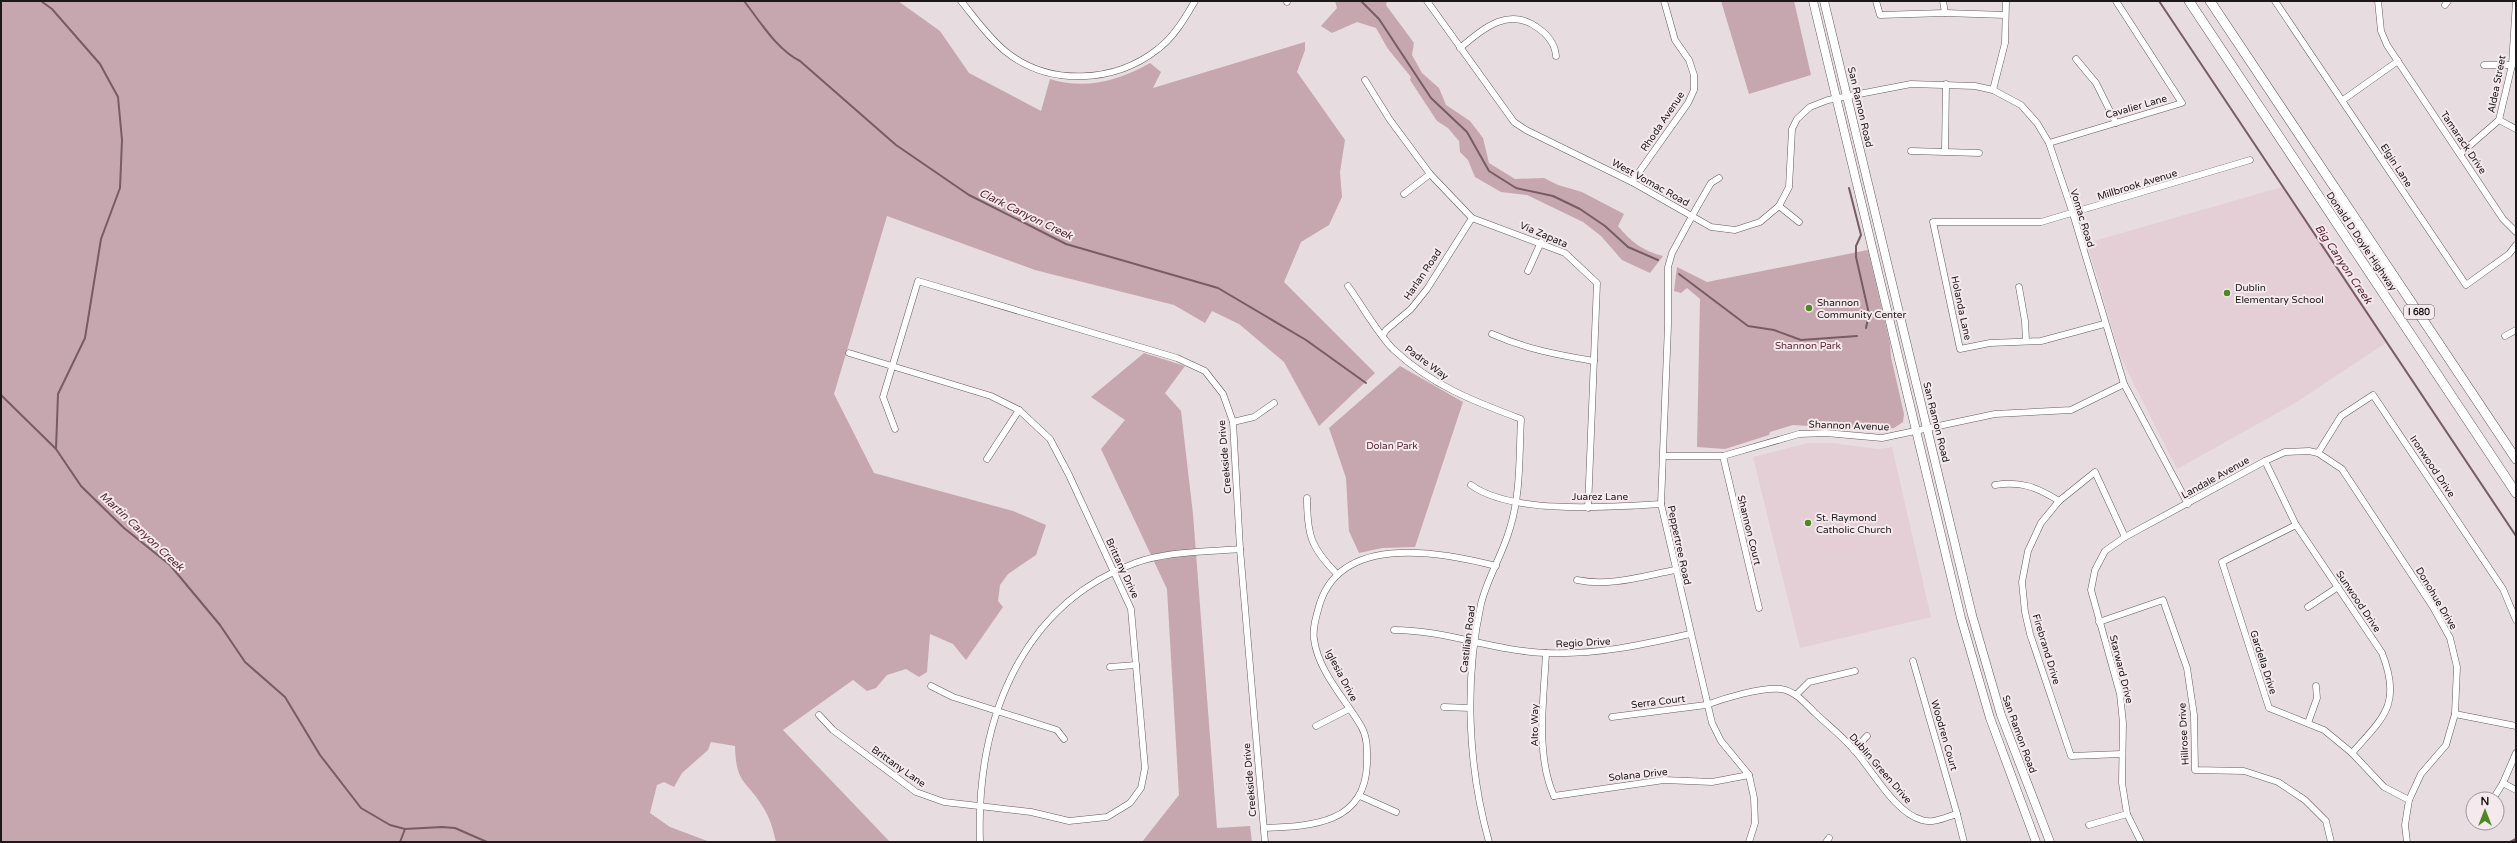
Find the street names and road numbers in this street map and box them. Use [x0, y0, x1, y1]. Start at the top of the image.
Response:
street label: Aldea Street [2485, 54, 2509, 114]
street label: San Ramon Road [1845, 66, 1875, 149]
street label: Rhoda Avenue [1638, 89, 1687, 154]
street label: Cavalier Lane [2104, 92, 2169, 121]
street label: Tamarack Drive [2438, 109, 2489, 177]
street label: Elgin Lane [2378, 142, 2415, 190]
street label: West Vomac Road [1610, 157, 1691, 209]
street label: Millbrook Avenue [2096, 167, 2179, 203]
street label: Vomac Road [2067, 188, 2097, 249]
street label: Donald D Doyle Highway [2323, 190, 2399, 294]
street label: Via Zapata [1518, 219, 1569, 250]
street label: Harlan Road [1401, 247, 1444, 302]
street label: Holanda Lane [1948, 275, 1974, 342]
road number: I 680 [2404, 305, 2434, 319]
street label: Padre Way [1402, 343, 1451, 383]
street label: San Ramon Road [1920, 381, 1952, 464]
street label: Creekside Drive [1216, 419, 1234, 494]
street label: Shannon Avenue [1809, 419, 1890, 433]
street label: Ironwood Drive [2407, 433, 2457, 500]
street label: Landale Avenue [2179, 454, 2252, 502]
street label: Juarez Lane [1572, 491, 1629, 503]
street label: Shannon Court [1735, 494, 1764, 566]
street label: Peppertree Road [1665, 504, 1693, 586]
street label: Brittany Drive [1103, 536, 1141, 601]
street label: Donohue Drive [2413, 565, 2460, 632]
street label: Sunwood Drive [2333, 568, 2383, 635]
street label: Castilian Road [1458, 605, 1478, 674]
street label: Firebrand Drive [2030, 613, 2063, 686]
street label: Gardella Drive [2247, 629, 2279, 696]
street label: Starward Drive [2107, 634, 2135, 705]
street label: Regio Drive [1555, 636, 1611, 650]
street label: Iglesia Drive [1322, 647, 1360, 704]
street label: Serra Court [1630, 693, 1686, 711]
street label: San Ramon Road [1999, 694, 2039, 775]
street label: Woodren Court [1928, 699, 1960, 772]
street label: Hillrose Drive [2176, 702, 2192, 765]
street label: Alto Way [1529, 703, 1541, 746]
street label: Dublin Green Drive [1846, 731, 1914, 807]
street label: Creekside Drive [1241, 742, 1259, 817]
street label: Brittany Lane [869, 744, 928, 790]
street label: Solana Drive [1608, 766, 1669, 784]

